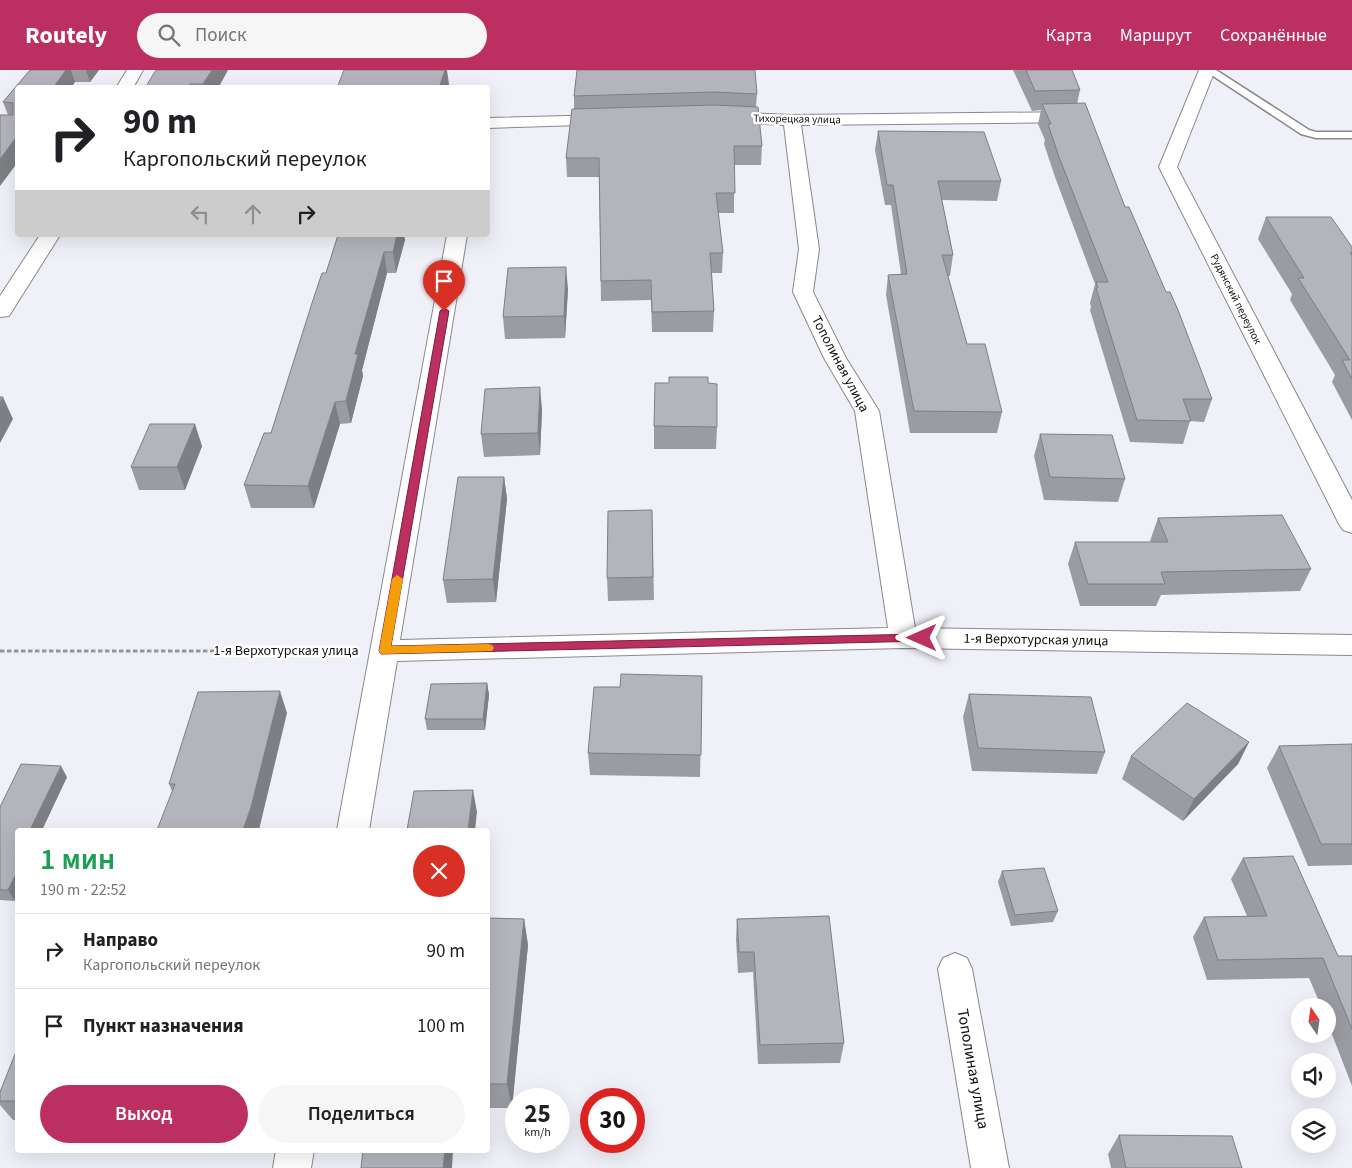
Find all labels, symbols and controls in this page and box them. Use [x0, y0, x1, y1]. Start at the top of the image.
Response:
search box [137, 13, 487, 58]
text: Routely [25, 18, 107, 53]
icon: search [155, 21, 183, 49]
text: Поиск [195, 22, 246, 49]
text: Карта [1046, 23, 1092, 48]
text: Маршрут [1120, 23, 1192, 48]
text: Сохранённые [1220, 23, 1327, 48]
text: 90 m [123, 97, 197, 147]
icon: right [40, 105, 105, 170]
street label: Тихорецкая улица [753, 111, 841, 127]
text: Каргопольский переулок [123, 143, 367, 175]
icon: left [186, 200, 214, 228]
icon: ahead [239, 200, 267, 228]
icon: right [292, 200, 320, 228]
street label: Рудянский переулок [1207, 251, 1266, 347]
pin [423, 260, 465, 311]
icon: arrive [430, 267, 458, 295]
street label: Тополиная улица [806, 312, 874, 416]
position arrow [895, 611, 947, 663]
street label: 1-я Верхотурская улица [963, 629, 1109, 651]
street label: 1-я Верхотурская улица [214, 641, 358, 661]
text: 1 мин [40, 838, 115, 881]
button: close [413, 845, 465, 897]
text: 190 m · 22:52 [40, 879, 127, 901]
text: Направо [83, 927, 158, 954]
icon: right [40, 937, 68, 965]
text: 90 m [427, 938, 465, 965]
text: Каргопольский переулок [83, 954, 260, 976]
north arrow [1291, 998, 1336, 1042]
map controls [1291, 998, 1336, 1153]
street label: Тополиная улица [952, 1007, 994, 1131]
icon: arrive [40, 1012, 68, 1040]
text: Пункт назначения [83, 1013, 244, 1040]
text: 100 m [417, 1013, 465, 1040]
button: sound [1291, 1053, 1336, 1098]
button: Выход [40, 1085, 248, 1143]
button: Поделиться [258, 1085, 465, 1143]
speed limit sign: 30 [580, 1088, 645, 1153]
text: 25 [524, 1096, 551, 1132]
button: layers [1291, 1108, 1336, 1153]
text: km/h [524, 1124, 551, 1141]

